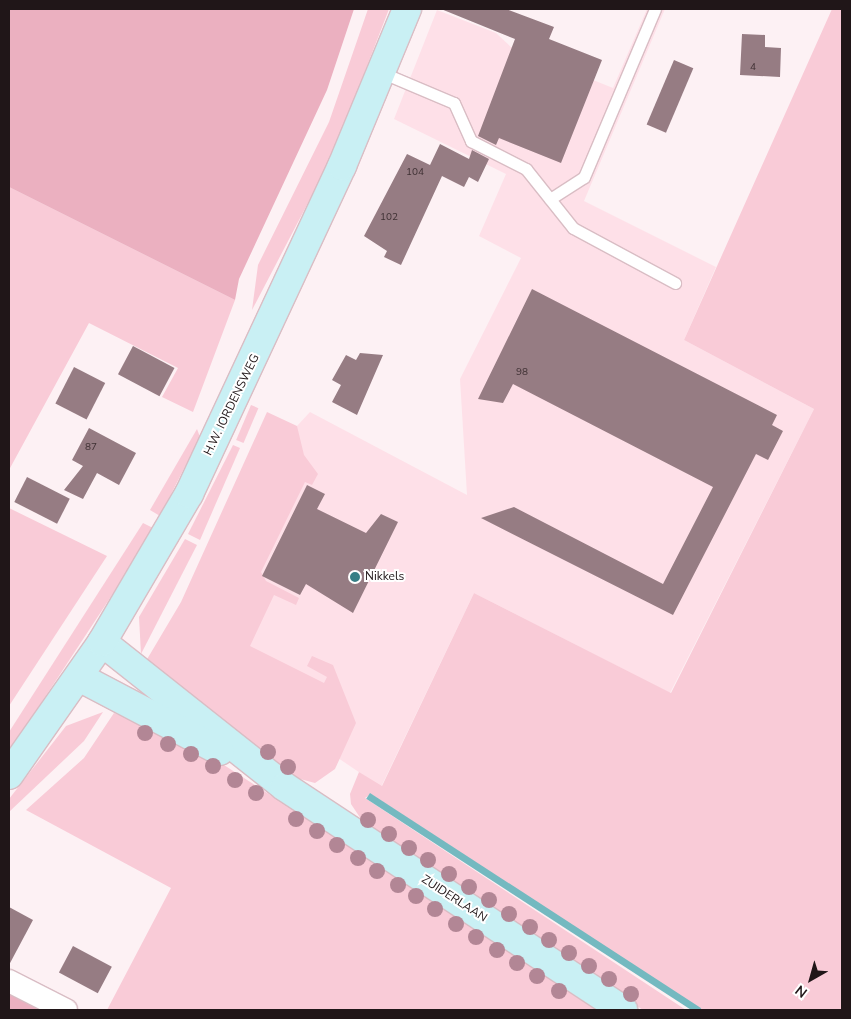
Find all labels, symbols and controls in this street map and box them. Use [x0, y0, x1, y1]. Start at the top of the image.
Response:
house number: 4 [750, 62, 756, 74]
house number: 104 [406, 167, 424, 179]
house number: 102 [380, 212, 398, 224]
street label: H.W. IORDENSWEG [201, 352, 263, 458]
house number: 98 [516, 367, 528, 379]
house number: 87 [85, 442, 97, 454]
place label: Nikkels [365, 570, 404, 584]
marker: Nikkels [349, 571, 361, 583]
street label: ZUIDERLAAN [418, 872, 490, 926]
north arrow [786, 954, 836, 1004]
text: N [791, 981, 811, 1002]

